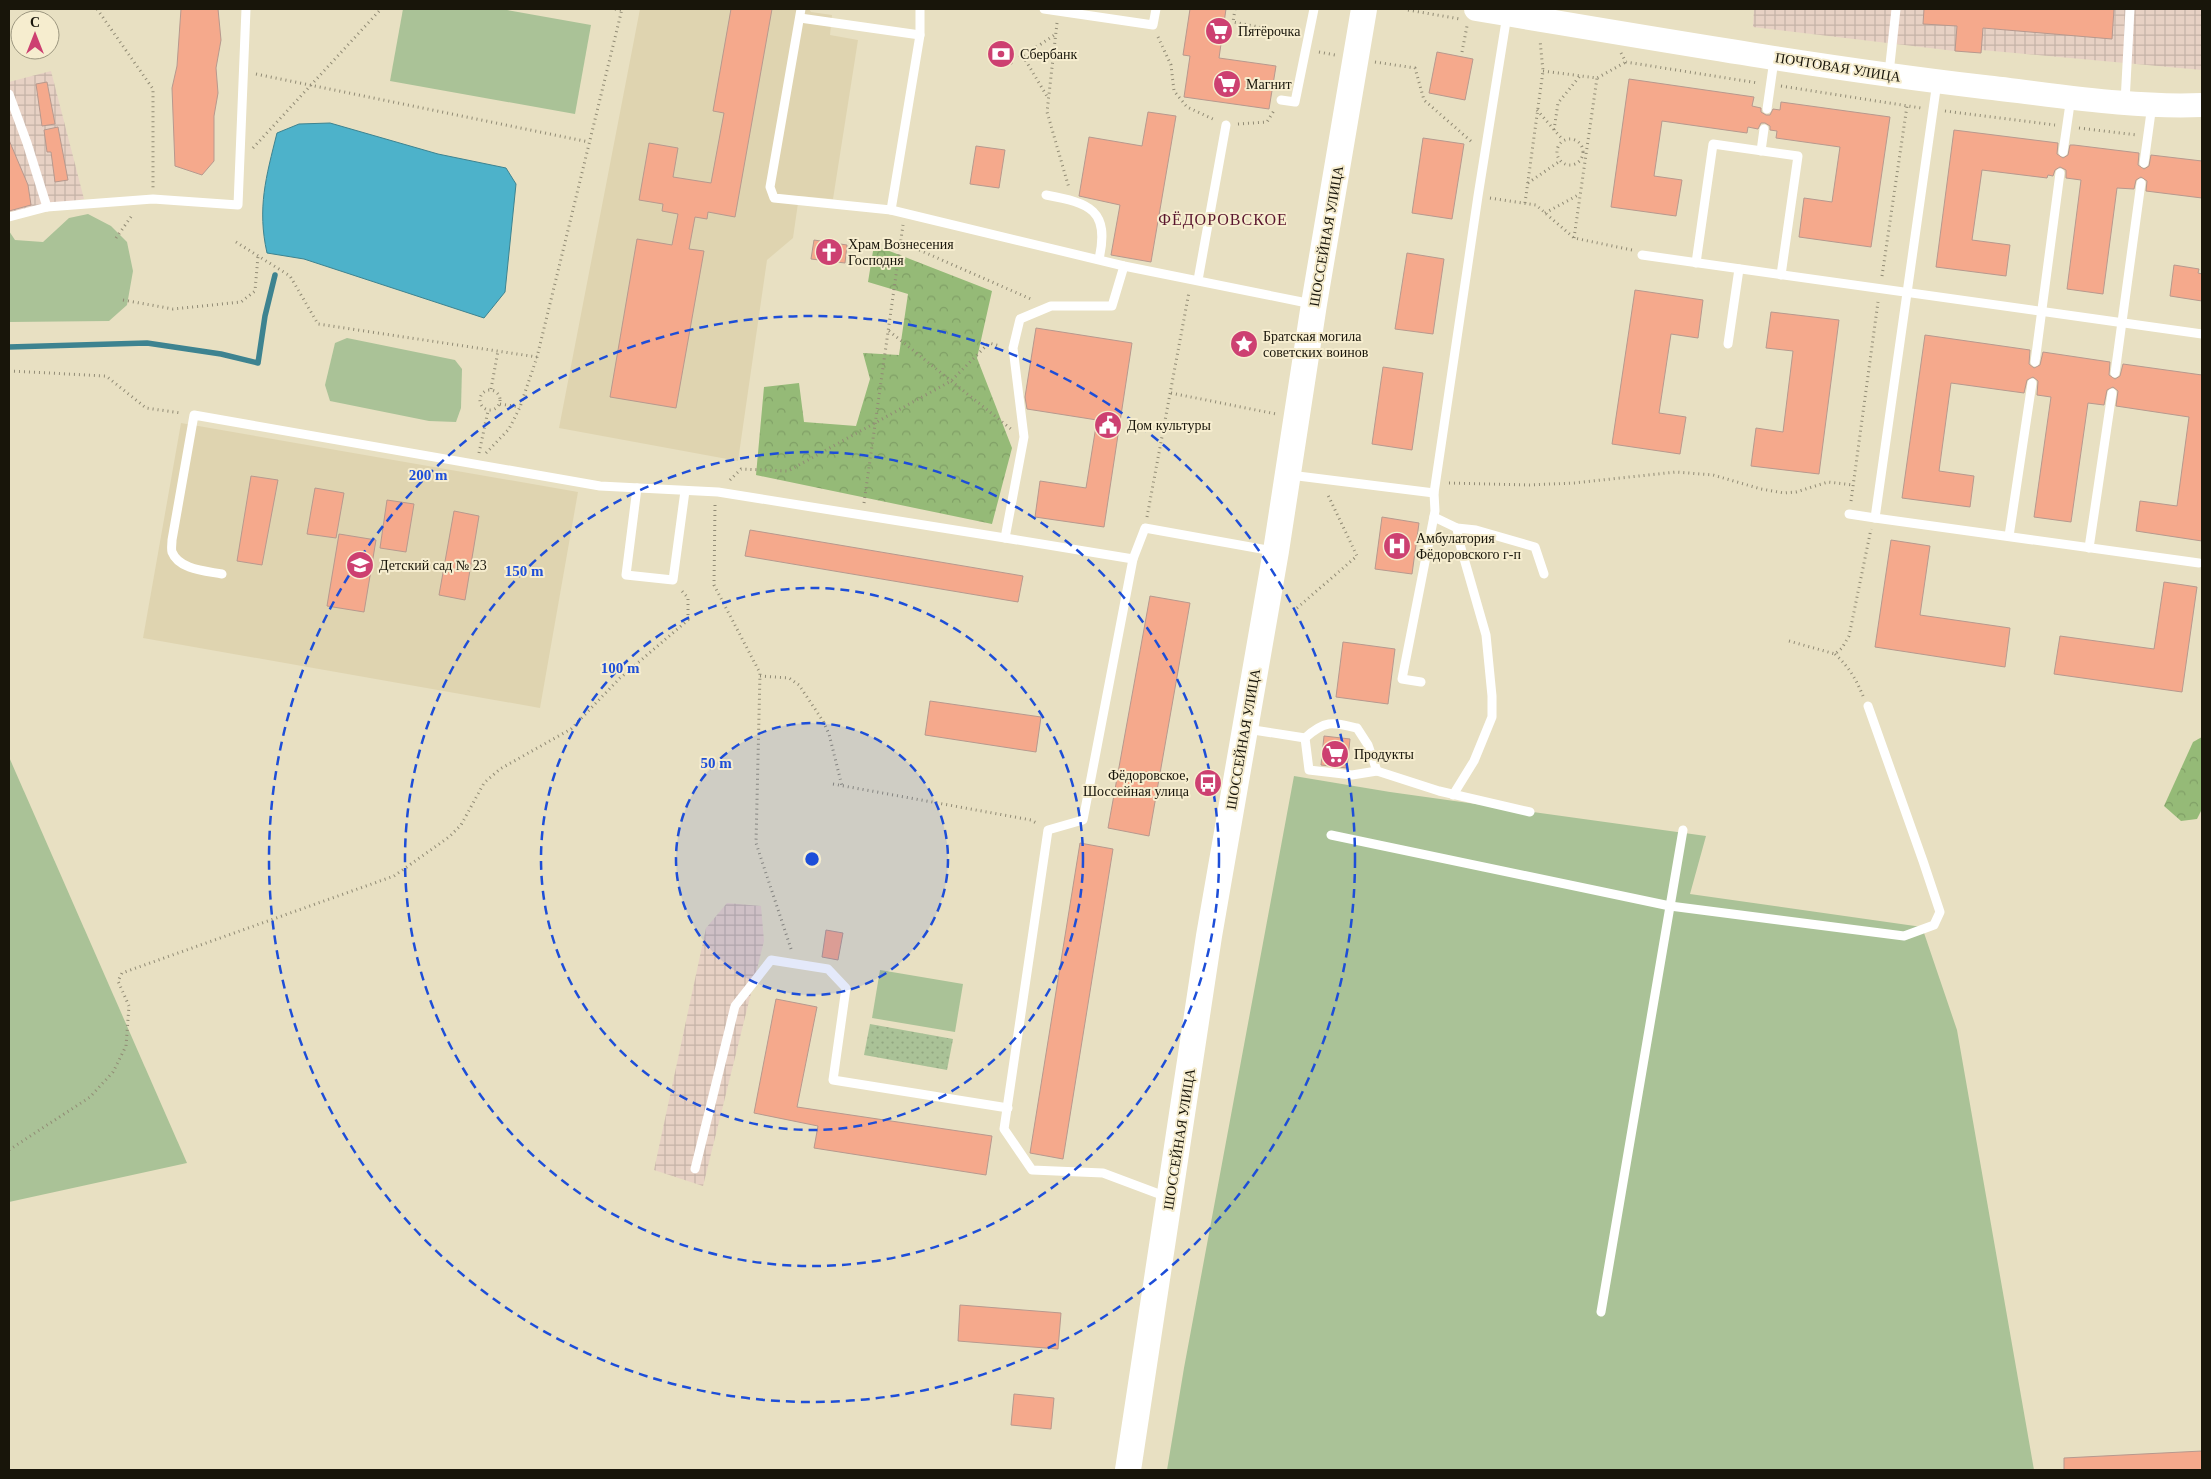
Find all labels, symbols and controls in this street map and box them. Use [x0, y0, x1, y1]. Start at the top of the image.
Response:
north arrow [10, 10, 60, 60]
text: С [30, 15, 40, 30]
supermarket icon: Пятёрочка [1204, 16, 1234, 46]
place label: Пятёрочка [1238, 24, 1301, 39]
bank icon: Сбербанк [986, 39, 1016, 69]
place label: Сбербанк [1020, 47, 1077, 62]
street label: ПОЧТОВАЯ УЛИЦА [1774, 50, 1903, 85]
supermarket icon: Магнит [1212, 69, 1242, 99]
place label: Магнит [1246, 77, 1292, 92]
street label: ШОССЕЙНАЯ УЛИЦА [1306, 163, 1346, 308]
district label: ФЁДОРОВСКОЕ [1158, 211, 1288, 229]
church icon: Храм Вознесения Господня [814, 237, 844, 267]
place label: Храм Вознесения Господня [848, 237, 954, 268]
place icon: Братская могила советских воинов [1229, 329, 1259, 359]
place label: Братская могила советских воинов [1263, 329, 1369, 360]
public building icon: Дом культуры [1093, 410, 1123, 440]
place label: Дом культуры [1127, 418, 1211, 433]
text: 200 m [409, 467, 448, 483]
hospital icon: Амбулатория Фёдоровского г-п [1382, 531, 1412, 561]
place label: Амбулатория Фёдоровского г-п [1416, 531, 1522, 562]
school or university icon: Детский сад № 23 [345, 550, 375, 580]
place label: Детский сад № 23 [379, 558, 487, 573]
text: 150 m [505, 563, 544, 579]
text: 100 m [601, 660, 640, 676]
street label: ШОССЕЙНАЯ УЛИЦА [1223, 666, 1263, 811]
supermarket icon: Продукты [1320, 739, 1350, 769]
place label: Продукты [1354, 747, 1415, 762]
text: 50 m [700, 755, 732, 771]
place label: Фёдоровское, Шоссейная улица [1083, 768, 1190, 799]
bus stop icon: Фёдоровское, Шоссейная улица [1193, 768, 1223, 798]
centre of rings [803, 850, 821, 868]
street label: ШОССЕЙНАЯ УЛИЦА [1160, 1066, 1198, 1211]

